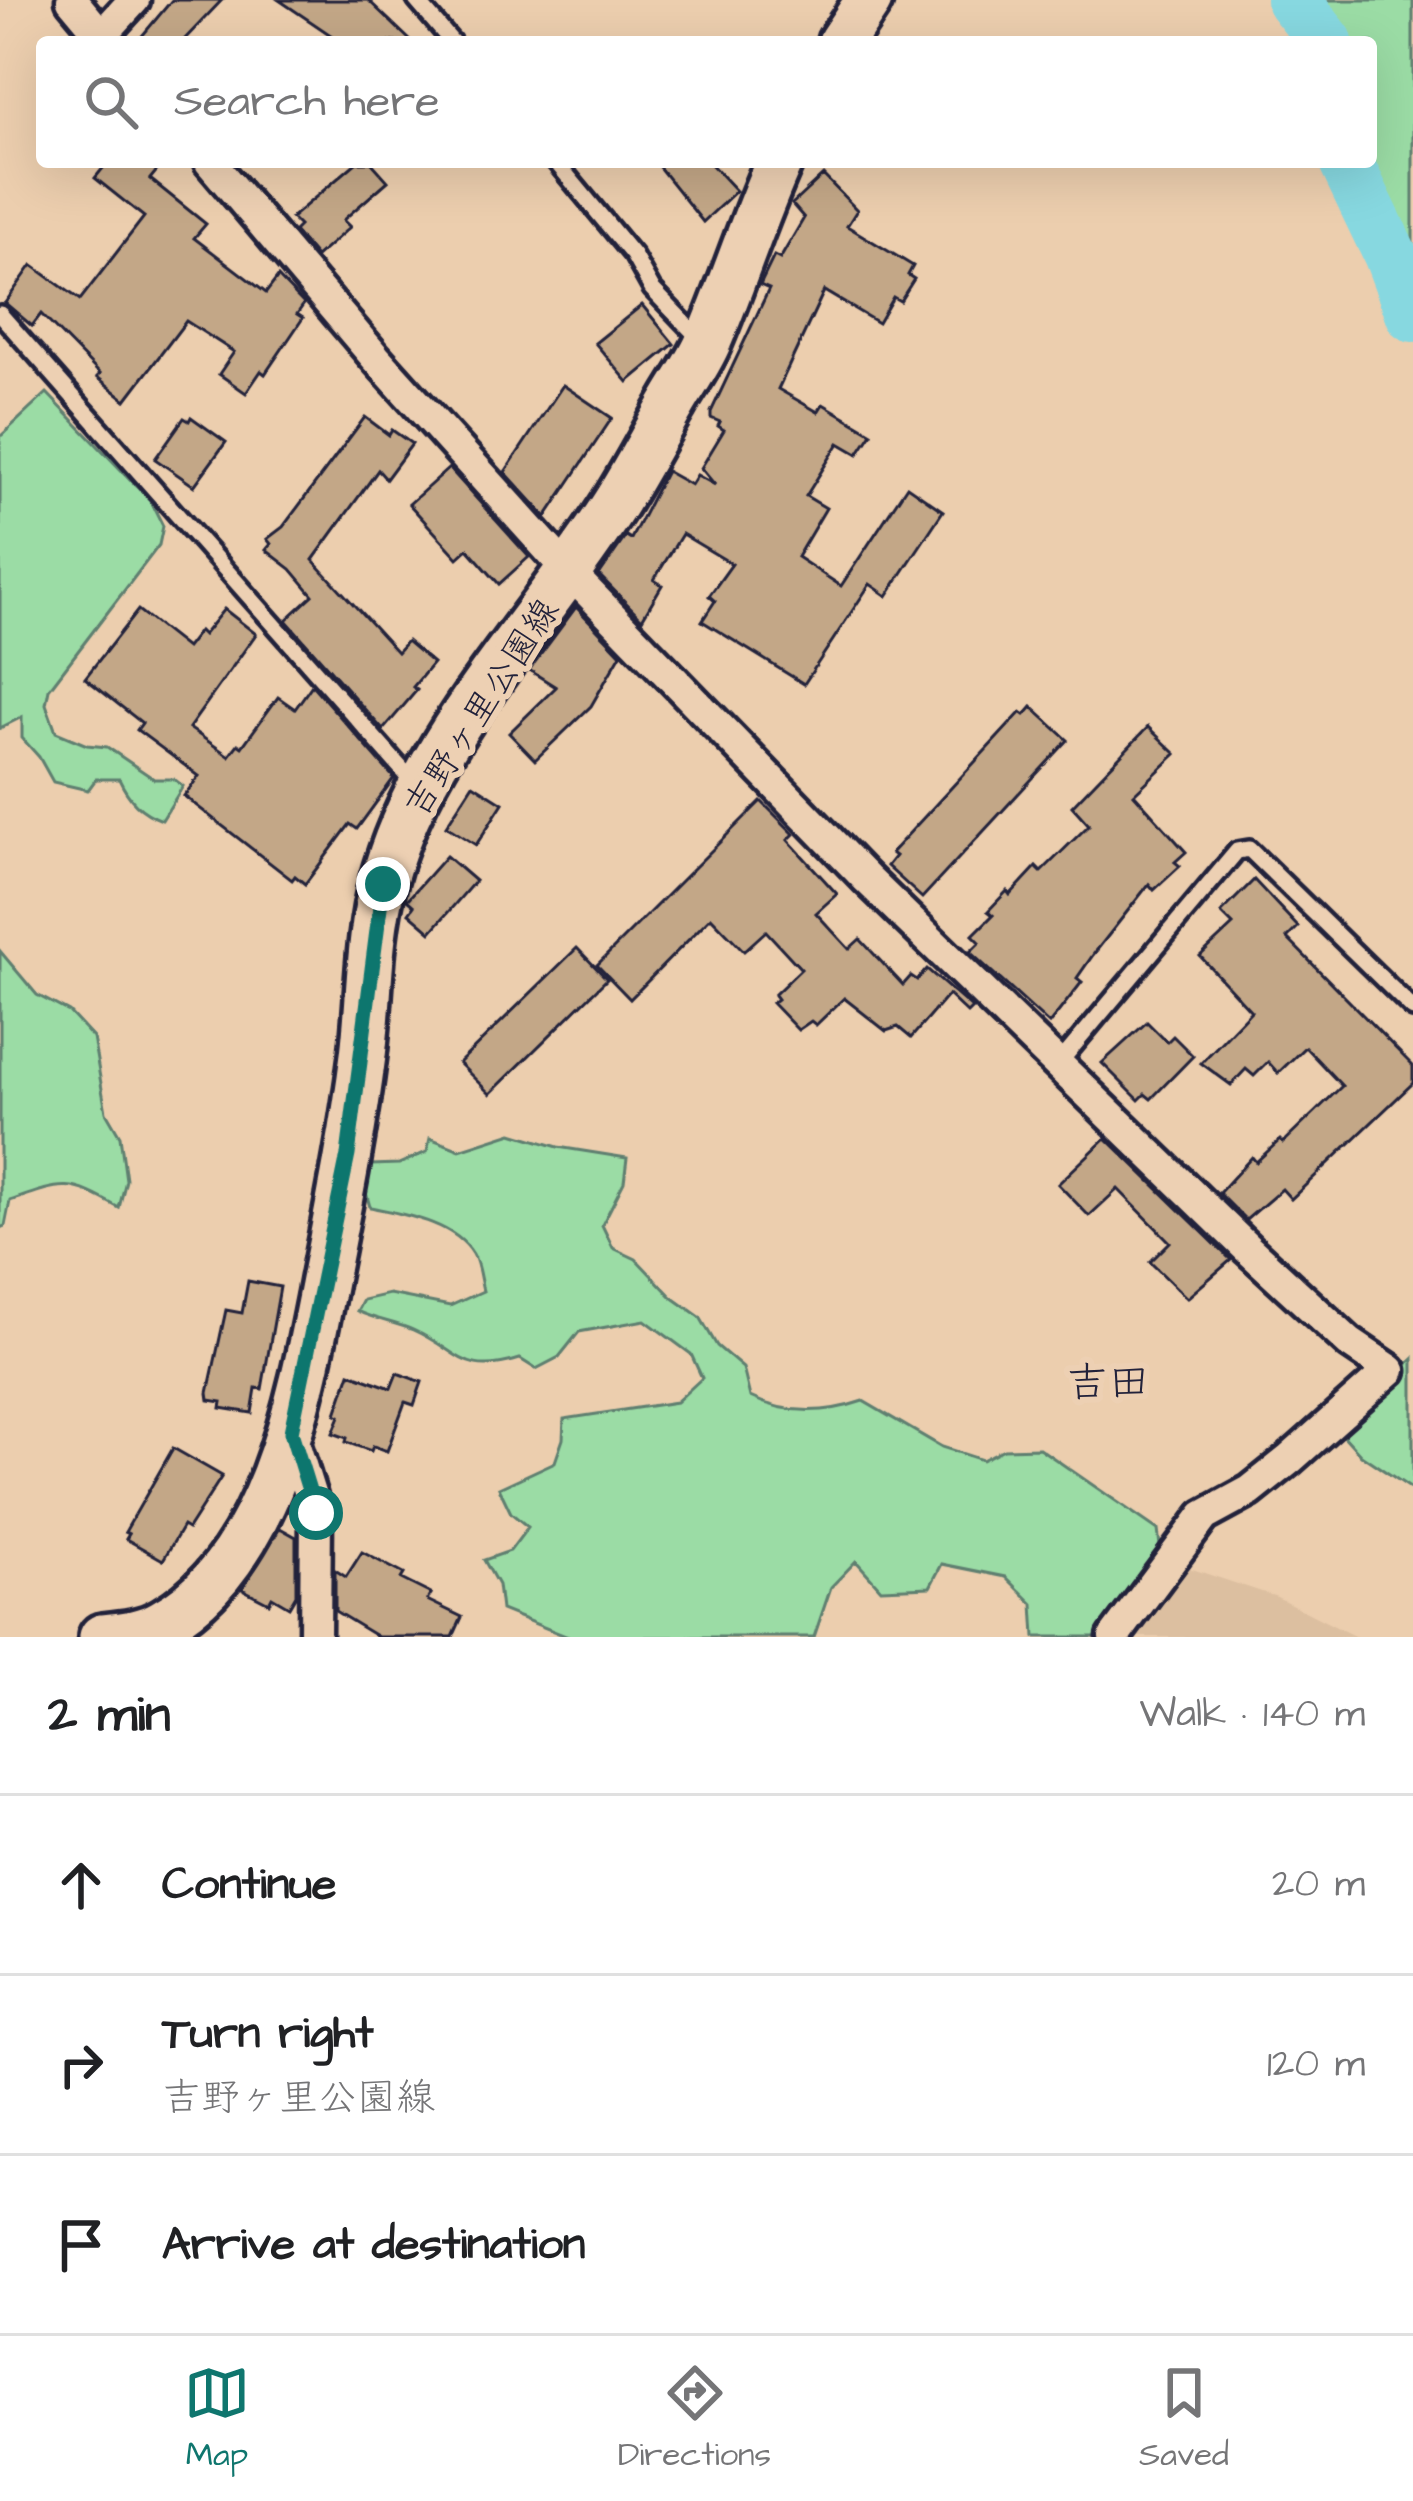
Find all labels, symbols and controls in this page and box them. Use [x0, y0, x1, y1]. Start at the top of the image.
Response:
search box [36, 36, 1377, 168]
icon: search [78, 69, 144, 135]
text: Search here [174, 71, 440, 133]
street label: 吉野ヶ里公園線 [392, 589, 572, 828]
route end [356, 857, 410, 911]
district label: 吉田 [1066, 1355, 1150, 1413]
route start [289, 1486, 343, 1540]
text: 2 min [48, 1680, 171, 1751]
text: Walk · 140 m [1140, 1688, 1365, 1742]
icon: ahead [48, 1852, 114, 1918]
text: Continue [162, 1854, 336, 1916]
text: 20 m [1272, 1858, 1365, 1912]
text: Turn right [162, 2003, 374, 2065]
icon: right [48, 2032, 114, 2098]
text: 120 m [1267, 2038, 1365, 2092]
text: 吉野ヶ里公園線 [162, 2072, 435, 2126]
icon: arrive [48, 2212, 114, 2278]
text: Arrive at destination [162, 2214, 585, 2276]
tab: Map [184, 2360, 250, 2478]
tab: Directions [618, 2360, 771, 2478]
tab: Saved [1139, 2360, 1229, 2478]

